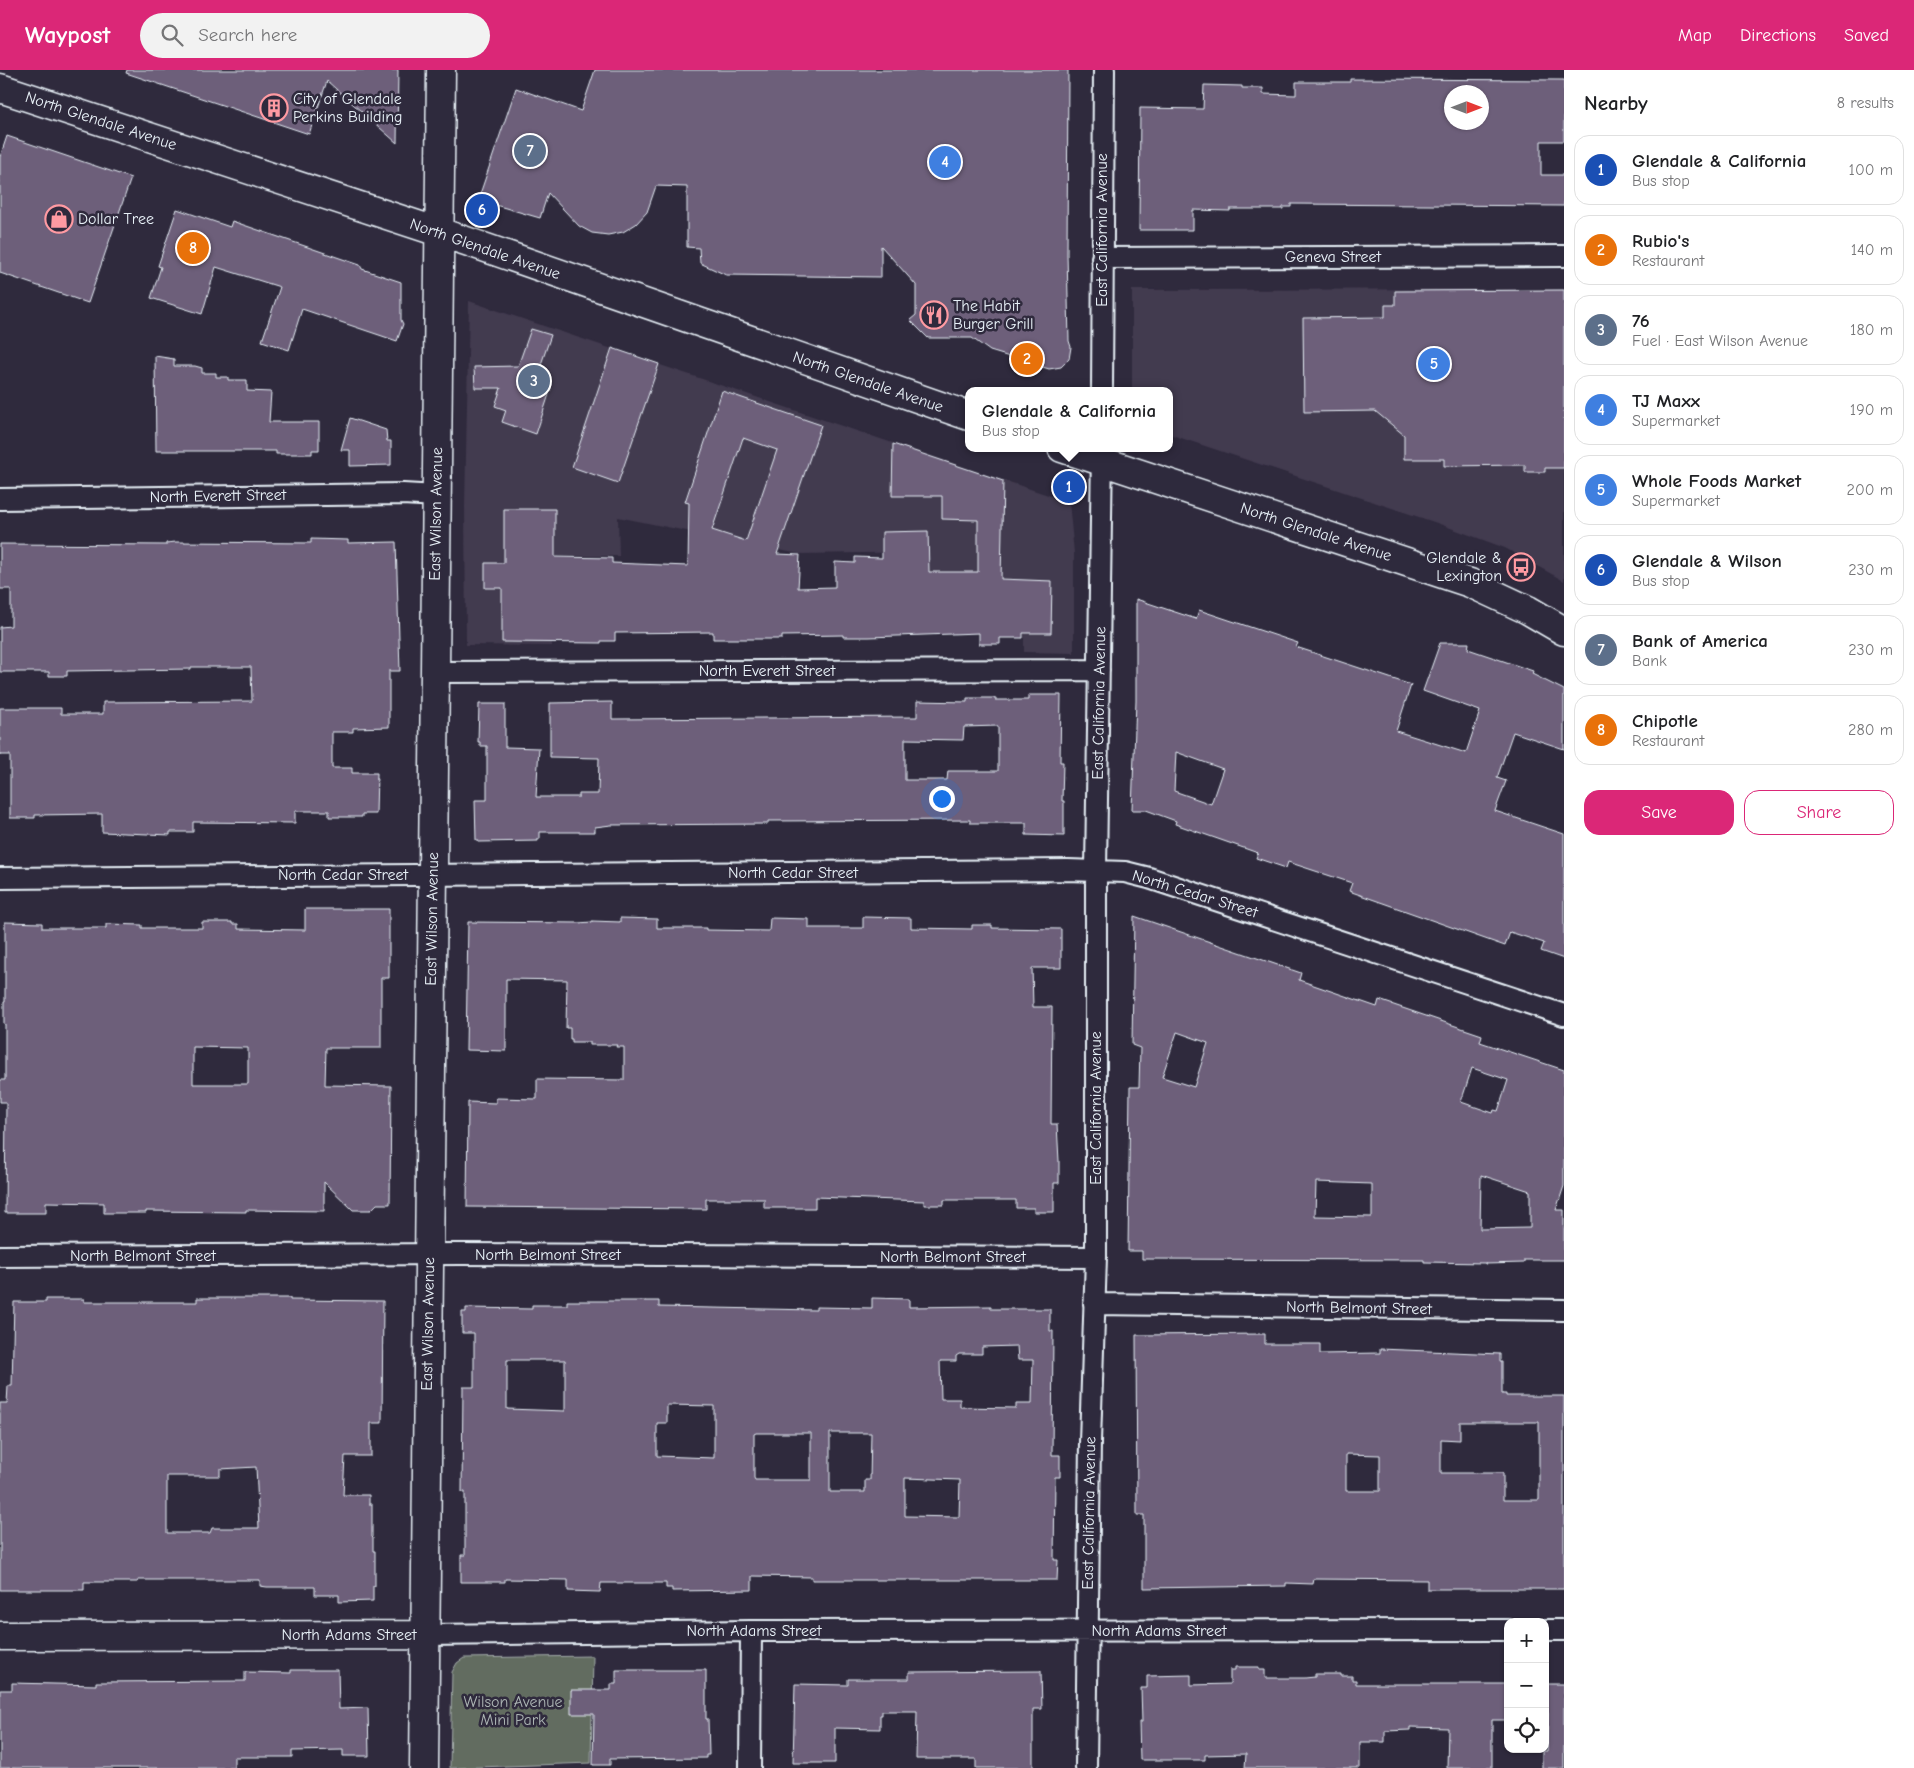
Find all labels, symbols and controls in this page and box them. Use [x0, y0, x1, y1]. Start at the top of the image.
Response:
search box [140, 13, 490, 58]
text: Waypost [25, 21, 110, 49]
icon: search [158, 21, 186, 49]
text: Search here [198, 24, 297, 46]
text: Map [1678, 25, 1712, 46]
text: Directions [1740, 25, 1816, 46]
text: Saved [1844, 25, 1889, 46]
north arrow [1444, 85, 1489, 130]
street label: North Glendale Avenue [23, 88, 179, 154]
place label: City of Glendale Perkins Building [293, 90, 403, 126]
text: Nearby [1584, 91, 1648, 115]
building icon: City of Glendale Perkins Building [259, 93, 289, 123]
text: 8 results [1837, 94, 1894, 112]
pin: 7 [514, 132, 546, 170]
pin: 4 [929, 143, 961, 181]
text: Glendale & California [1632, 150, 1806, 172]
street label: East California Avenue [1093, 153, 1111, 307]
text: 1 [1598, 161, 1604, 179]
text: 100 m [1849, 161, 1893, 179]
text: Bus stop [1632, 172, 1690, 190]
pin: 6 [466, 191, 498, 229]
shop icon: Dollar Tree [44, 204, 74, 234]
place label: Dollar Tree [78, 210, 154, 228]
street label: North Glendale Avenue [407, 215, 563, 283]
pin: 8 [177, 229, 209, 267]
text: Rubio's [1632, 230, 1689, 252]
text: 2 [1597, 241, 1605, 259]
text: 140 m [1851, 241, 1893, 259]
street label: Geneva Street [1285, 248, 1382, 266]
text: Restaurant [1632, 252, 1704, 270]
place label: The Habit Burger Grill [953, 297, 1034, 333]
restaurant icon: The Habit Burger Grill [919, 300, 949, 330]
text: 76 [1632, 310, 1650, 332]
text: 3 [1597, 321, 1605, 339]
text: 180 m [1850, 321, 1893, 339]
text: Fuel · East Wilson Avenue [1632, 332, 1808, 350]
pin: 2 [1011, 340, 1043, 378]
pin: 5 [1418, 345, 1450, 383]
street label: North Glendale Avenue [790, 348, 946, 416]
pin: 3 [518, 362, 550, 400]
popup [965, 387, 1173, 452]
text: TJ Maxx [1632, 390, 1700, 412]
text: Glendale & California [982, 400, 1156, 422]
text: 4 [1597, 401, 1605, 419]
text: 190 m [1850, 401, 1893, 419]
text: Supermarket [1632, 412, 1720, 430]
text: Bus stop [982, 422, 1040, 440]
street label: East Wilson Avenue [426, 447, 446, 581]
pin: 1 [1053, 468, 1085, 506]
text: Whole Foods Market [1632, 470, 1801, 492]
text: 5 [1597, 481, 1605, 499]
text: 200 m [1847, 481, 1893, 499]
street label: North Everett Street [150, 486, 287, 506]
text: Supermarket [1632, 492, 1720, 510]
street label: North Glendale Avenue [1238, 499, 1394, 565]
place label: Glendale & Lexington [1426, 549, 1502, 585]
text: Glendale & Wilson [1632, 550, 1782, 572]
bus stop icon: Glendale & Lexington [1506, 552, 1536, 582]
text: 6 [1597, 561, 1605, 579]
text: 230 m [1848, 561, 1893, 579]
text: Bus stop [1632, 572, 1690, 590]
street label: East California Avenue [1089, 626, 1109, 780]
text: Bank of America [1632, 630, 1768, 652]
text: 7 [1597, 641, 1605, 659]
text: 230 m [1848, 641, 1893, 659]
text: Bank [1632, 652, 1667, 670]
street label: North Everett Street [699, 662, 836, 680]
text: Chipotle [1632, 710, 1698, 732]
text: 8 [1597, 721, 1605, 739]
text: 280 m [1848, 721, 1893, 739]
text: Restaurant [1632, 732, 1704, 750]
your location [929, 786, 955, 812]
button: Save [1584, 790, 1734, 835]
button: Share [1744, 790, 1894, 835]
street label: East Wilson Avenue [422, 852, 442, 986]
street label: North Cedar Street [728, 864, 859, 882]
street label: North Cedar Street [278, 866, 409, 884]
street label: North Cedar Street [1130, 866, 1260, 922]
street label: East California Avenue [1087, 1031, 1105, 1185]
street label: North Belmont Street [475, 1246, 621, 1264]
street label: North Belmont Street [70, 1247, 216, 1265]
street label: North Belmont Street [880, 1248, 1026, 1266]
street label: East Wilson Avenue [418, 1257, 438, 1391]
street label: North Belmont Street [1286, 1298, 1432, 1318]
street label: East California Avenue [1079, 1436, 1099, 1590]
map controls [1504, 1618, 1549, 1753]
button: + [1504, 1618, 1549, 1663]
street label: North Adams Street [686, 1622, 822, 1640]
street label: North Adams Street [1091, 1622, 1227, 1640]
street label: North Adams Street [281, 1626, 417, 1644]
button: − [1504, 1663, 1549, 1708]
park label: Wilson Avenue Mini Park [464, 1693, 563, 1729]
button: locate [1504, 1708, 1549, 1753]

